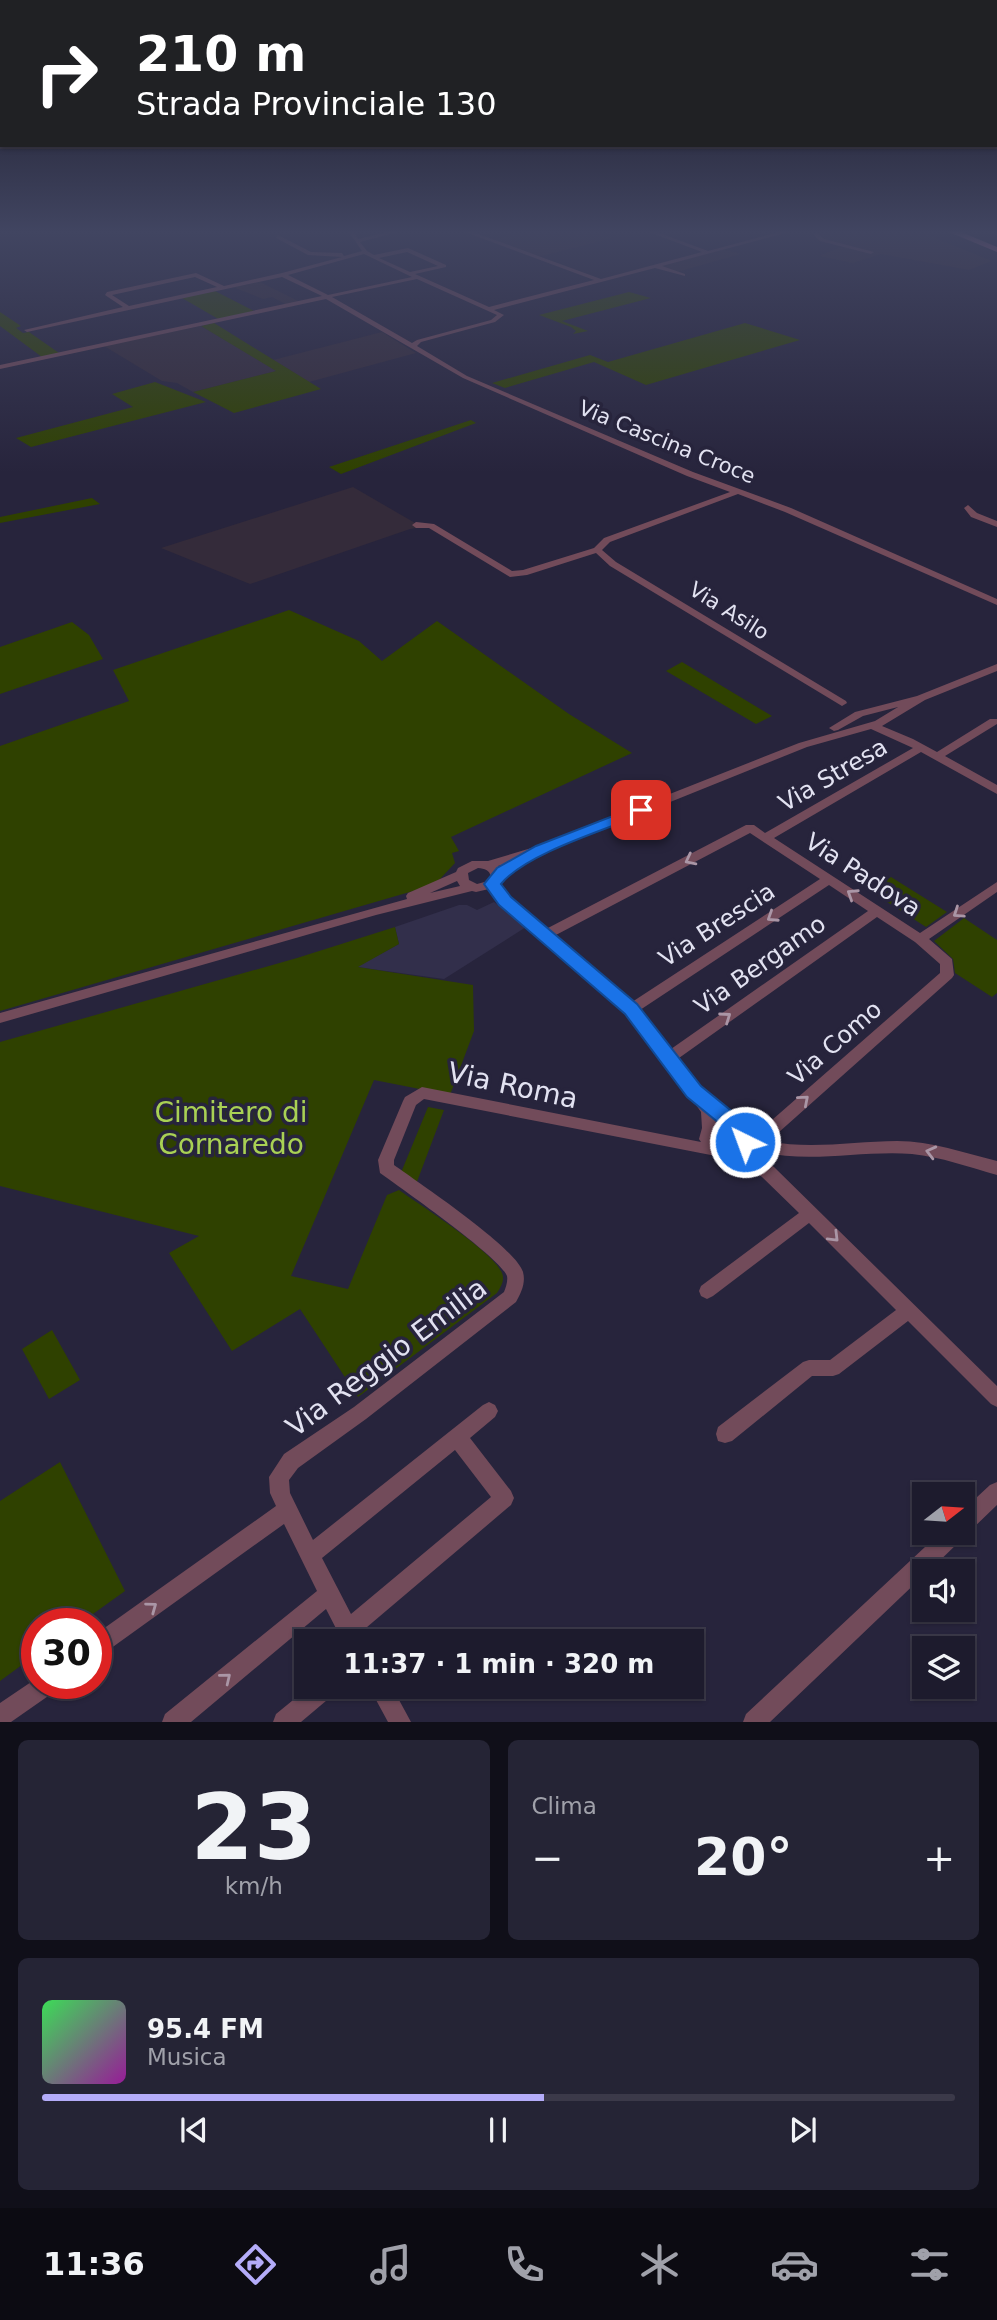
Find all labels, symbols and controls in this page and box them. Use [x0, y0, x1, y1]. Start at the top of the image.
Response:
text: 210 m [136, 26, 306, 83]
icon: right [21, 28, 112, 119]
text: Strada Provinciale 130 [136, 85, 497, 123]
street label: Via Cascina Croce [575, 396, 759, 488]
street label: Via Asilo [685, 577, 773, 645]
street label: Via Stresa [774, 733, 892, 817]
pin [611, 780, 671, 840]
icon: arrive [622, 791, 660, 829]
street label: Via Padova [800, 827, 926, 923]
one-way arrow [685, 851, 697, 865]
street label: Via Brescia [654, 877, 780, 973]
one-way arrow [847, 890, 860, 903]
one-way arrow [953, 905, 966, 917]
one-way arrow [767, 908, 780, 921]
street label: Via Bergamo [689, 909, 831, 1021]
street label: Via Como [783, 995, 887, 1091]
one-way arrow [718, 1013, 731, 1025]
street label: Via Roma [445, 1056, 581, 1115]
park label: Cimitero di Cornaredo [154, 1096, 308, 1161]
one-way arrow [796, 1096, 809, 1108]
position arrow [708, 1105, 782, 1179]
one-way arrow [925, 1145, 937, 1160]
one-way arrow [826, 1228, 839, 1241]
street label: Via Reggio Emilia [279, 1271, 493, 1444]
north arrow [912, 1482, 975, 1545]
map controls [912, 1482, 975, 1699]
button: sound [912, 1559, 975, 1622]
one-way arrow [144, 1603, 157, 1615]
speed limit sign: 30 [21, 1608, 112, 1699]
button: layers [912, 1636, 975, 1699]
text: 11:37 · 1 min · 320 m [344, 1649, 654, 1679]
one-way arrow [218, 1674, 230, 1687]
text: 23 [190, 1775, 317, 1880]
text: Clima [532, 1793, 597, 1819]
text: 20° [694, 1827, 792, 1887]
text: − [532, 1836, 563, 1880]
text: + [923, 1836, 955, 1880]
text: km/h [225, 1873, 283, 1899]
text: 95.4 FM [147, 2014, 264, 2044]
text: Musica [147, 2044, 227, 2070]
icon: previous [175, 2111, 213, 2149]
icon: pause [479, 2111, 517, 2149]
icon: next [784, 2111, 822, 2149]
icon: directions [231, 2240, 280, 2289]
icon: music [366, 2240, 415, 2289]
icon: phone [500, 2240, 549, 2289]
icon: climate [635, 2240, 684, 2289]
icon: car [770, 2240, 819, 2289]
icon: filters [905, 2240, 954, 2289]
text: 11:36 [43, 2245, 145, 2283]

